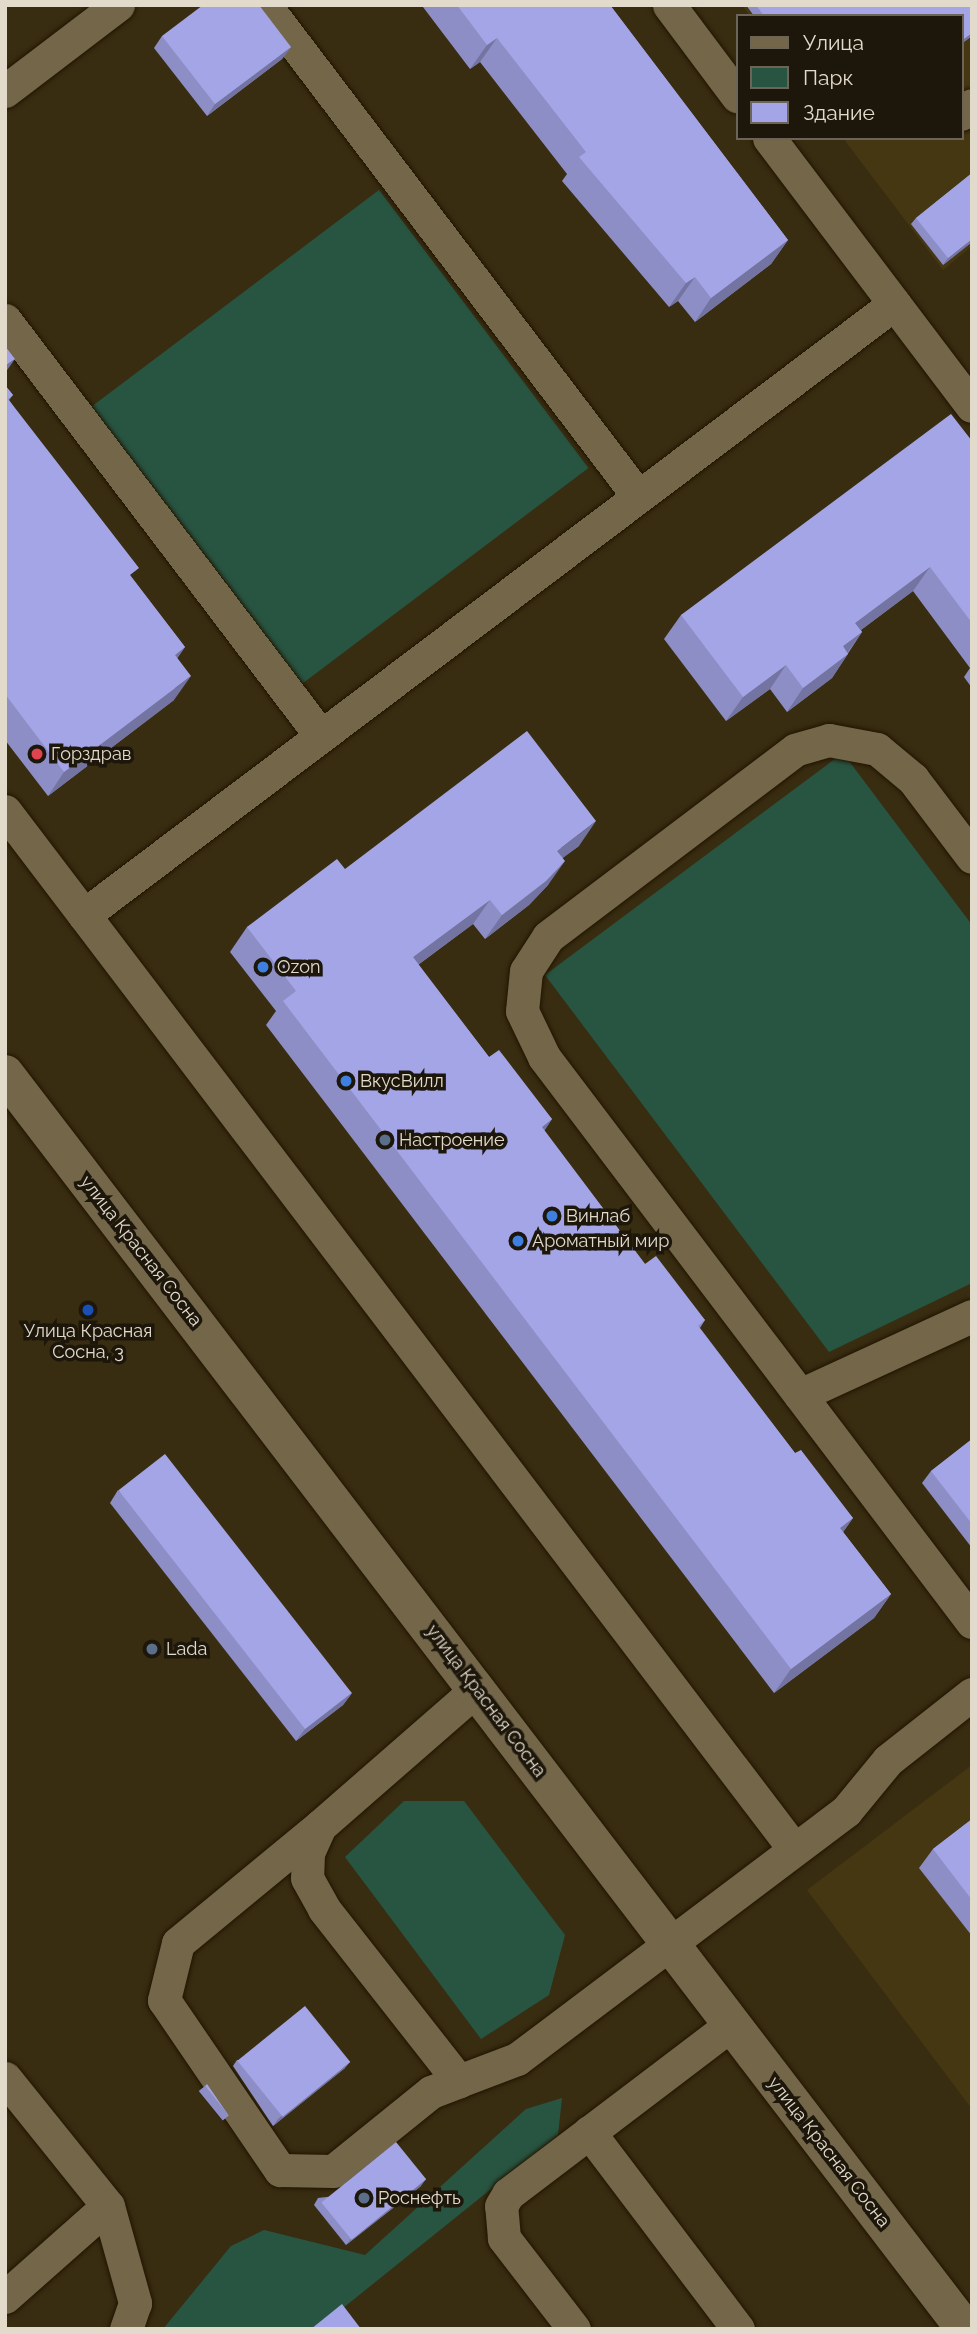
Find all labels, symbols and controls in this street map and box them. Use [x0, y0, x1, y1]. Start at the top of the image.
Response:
legend [736, 14, 963, 140]
text: Улица [803, 30, 864, 55]
text: Парк [803, 65, 853, 90]
text: Здание [803, 100, 875, 125]
place label: Горздрав [51, 743, 131, 765]
marker: Горздрав [29, 746, 45, 762]
place label: Ozon [277, 956, 320, 978]
marker: Ozon [255, 959, 271, 975]
place label: ВкусВилл [360, 1070, 444, 1092]
marker: ВкусВилл [338, 1073, 354, 1089]
place label: Настроение [399, 1129, 505, 1151]
marker: Настроение [377, 1132, 393, 1148]
street label: улица Красная Сосна [75, 1171, 207, 1331]
place label: Винлаб [566, 1205, 630, 1227]
marker: Винлаб [544, 1208, 560, 1224]
place label: Ароматный мир [532, 1230, 669, 1252]
marker: Ароматный мир [510, 1233, 526, 1249]
marker: Улица Красная Сосна, 3 [80, 1302, 96, 1318]
place label: Улица Красная Сосна, 3 [24, 1321, 152, 1364]
street label: улица Красная Сосна [422, 1621, 550, 1781]
place label: Lada [166, 1638, 207, 1660]
marker: Lada [144, 1641, 160, 1657]
street label: улица Красная Сосна [763, 2072, 895, 2232]
place label: Роснефть [378, 2187, 461, 2209]
marker: Роснефть [356, 2190, 372, 2206]

